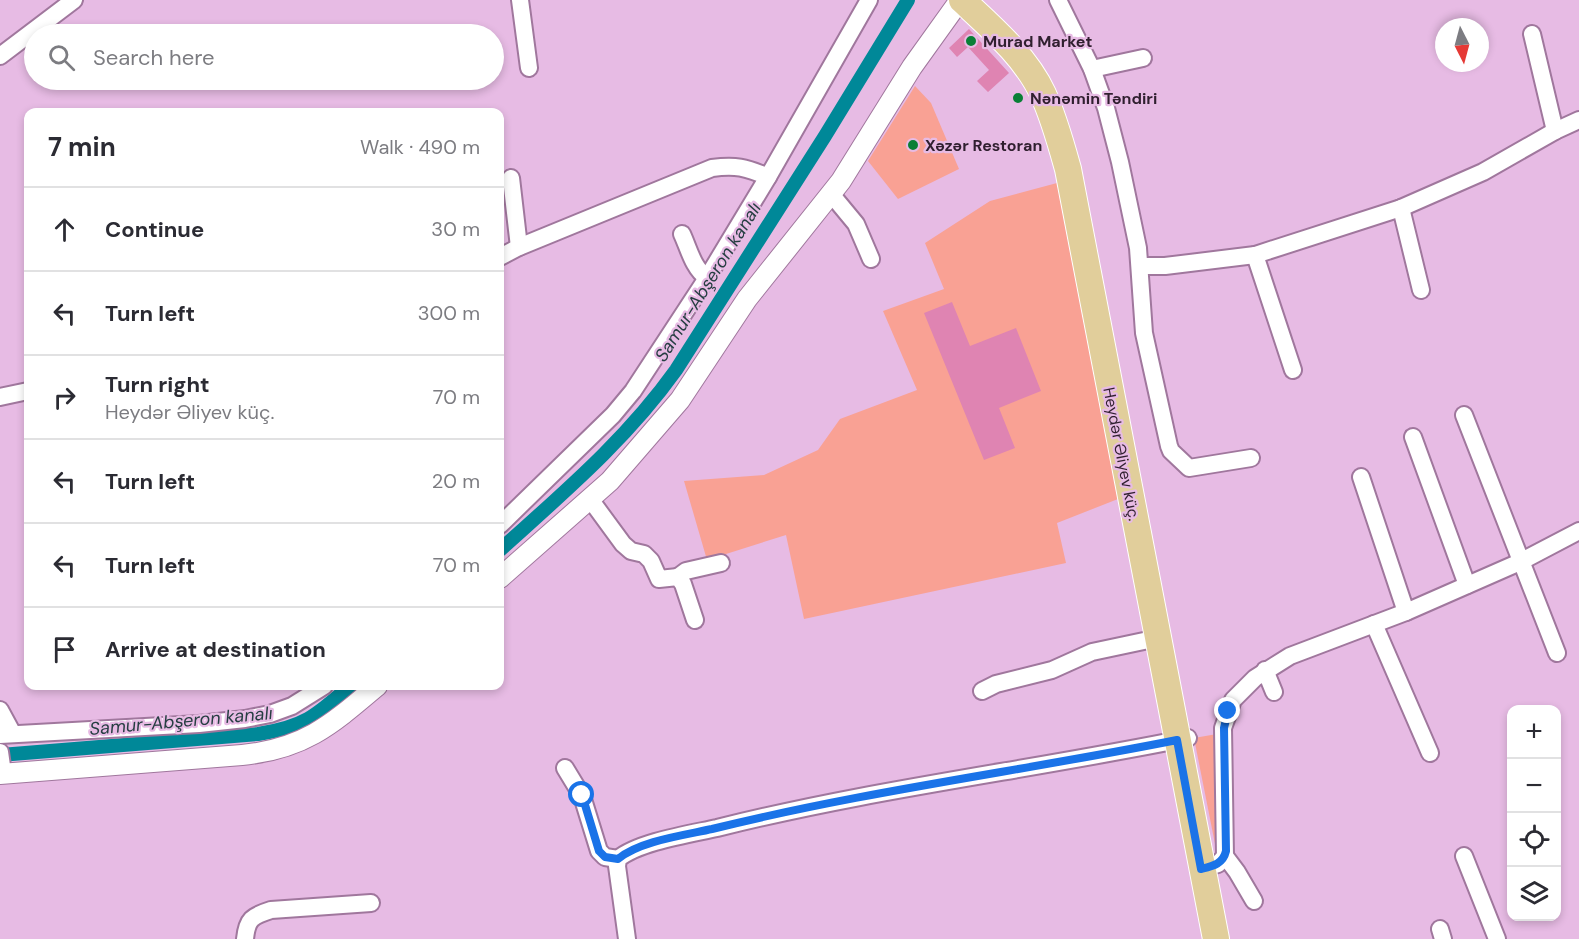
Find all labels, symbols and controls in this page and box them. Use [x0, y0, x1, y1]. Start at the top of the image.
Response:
north arrow [1435, 18, 1489, 72]
search box [24, 24, 504, 90]
place label: Murad Market [983, 31, 1092, 52]
marker: Murad Market [964, 34, 978, 48]
icon: search [45, 41, 78, 74]
text: Search here [93, 43, 214, 72]
place label: Nənəmin Təndiri [1030, 88, 1157, 109]
marker: Nənəmin Təndiri [1011, 91, 1025, 105]
text: 7 min [48, 130, 116, 164]
text: Walk · 490 m [360, 134, 480, 160]
place label: Xəzər Restoran [925, 135, 1042, 156]
marker: Xəzər Restoran [906, 138, 920, 152]
water label: Samur-Abşeron kanalı [649, 198, 767, 366]
icon: ahead [48, 213, 81, 246]
text: Continue [105, 215, 204, 244]
text: 30 m [431, 216, 480, 242]
icon: left [48, 297, 81, 330]
text: Turn left [105, 299, 195, 328]
text: 300 m [418, 300, 480, 326]
text: Turn right [105, 370, 210, 399]
icon: right [48, 381, 81, 414]
text: 70 m [433, 384, 480, 410]
street label: Heydər Əliyev küç. [1098, 386, 1145, 523]
text: Heydər Əliyev küç. [105, 399, 274, 425]
icon: left [48, 465, 81, 498]
text: Turn left [105, 467, 195, 496]
text: 20 m [432, 468, 480, 494]
icon: left [48, 549, 81, 582]
text: Turn left [105, 551, 195, 580]
text: 70 m [433, 552, 480, 578]
icon: arrive [48, 633, 81, 666]
text: Arrive at destination [105, 635, 326, 664]
route end [1214, 697, 1240, 723]
water label: Samur-Abşeron kanalı [88, 701, 274, 741]
map controls [1507, 705, 1561, 921]
button: + [1507, 705, 1561, 759]
button: − [1507, 759, 1561, 813]
route start [568, 781, 594, 807]
button: locate [1507, 813, 1561, 867]
button: layers [1507, 867, 1561, 921]

